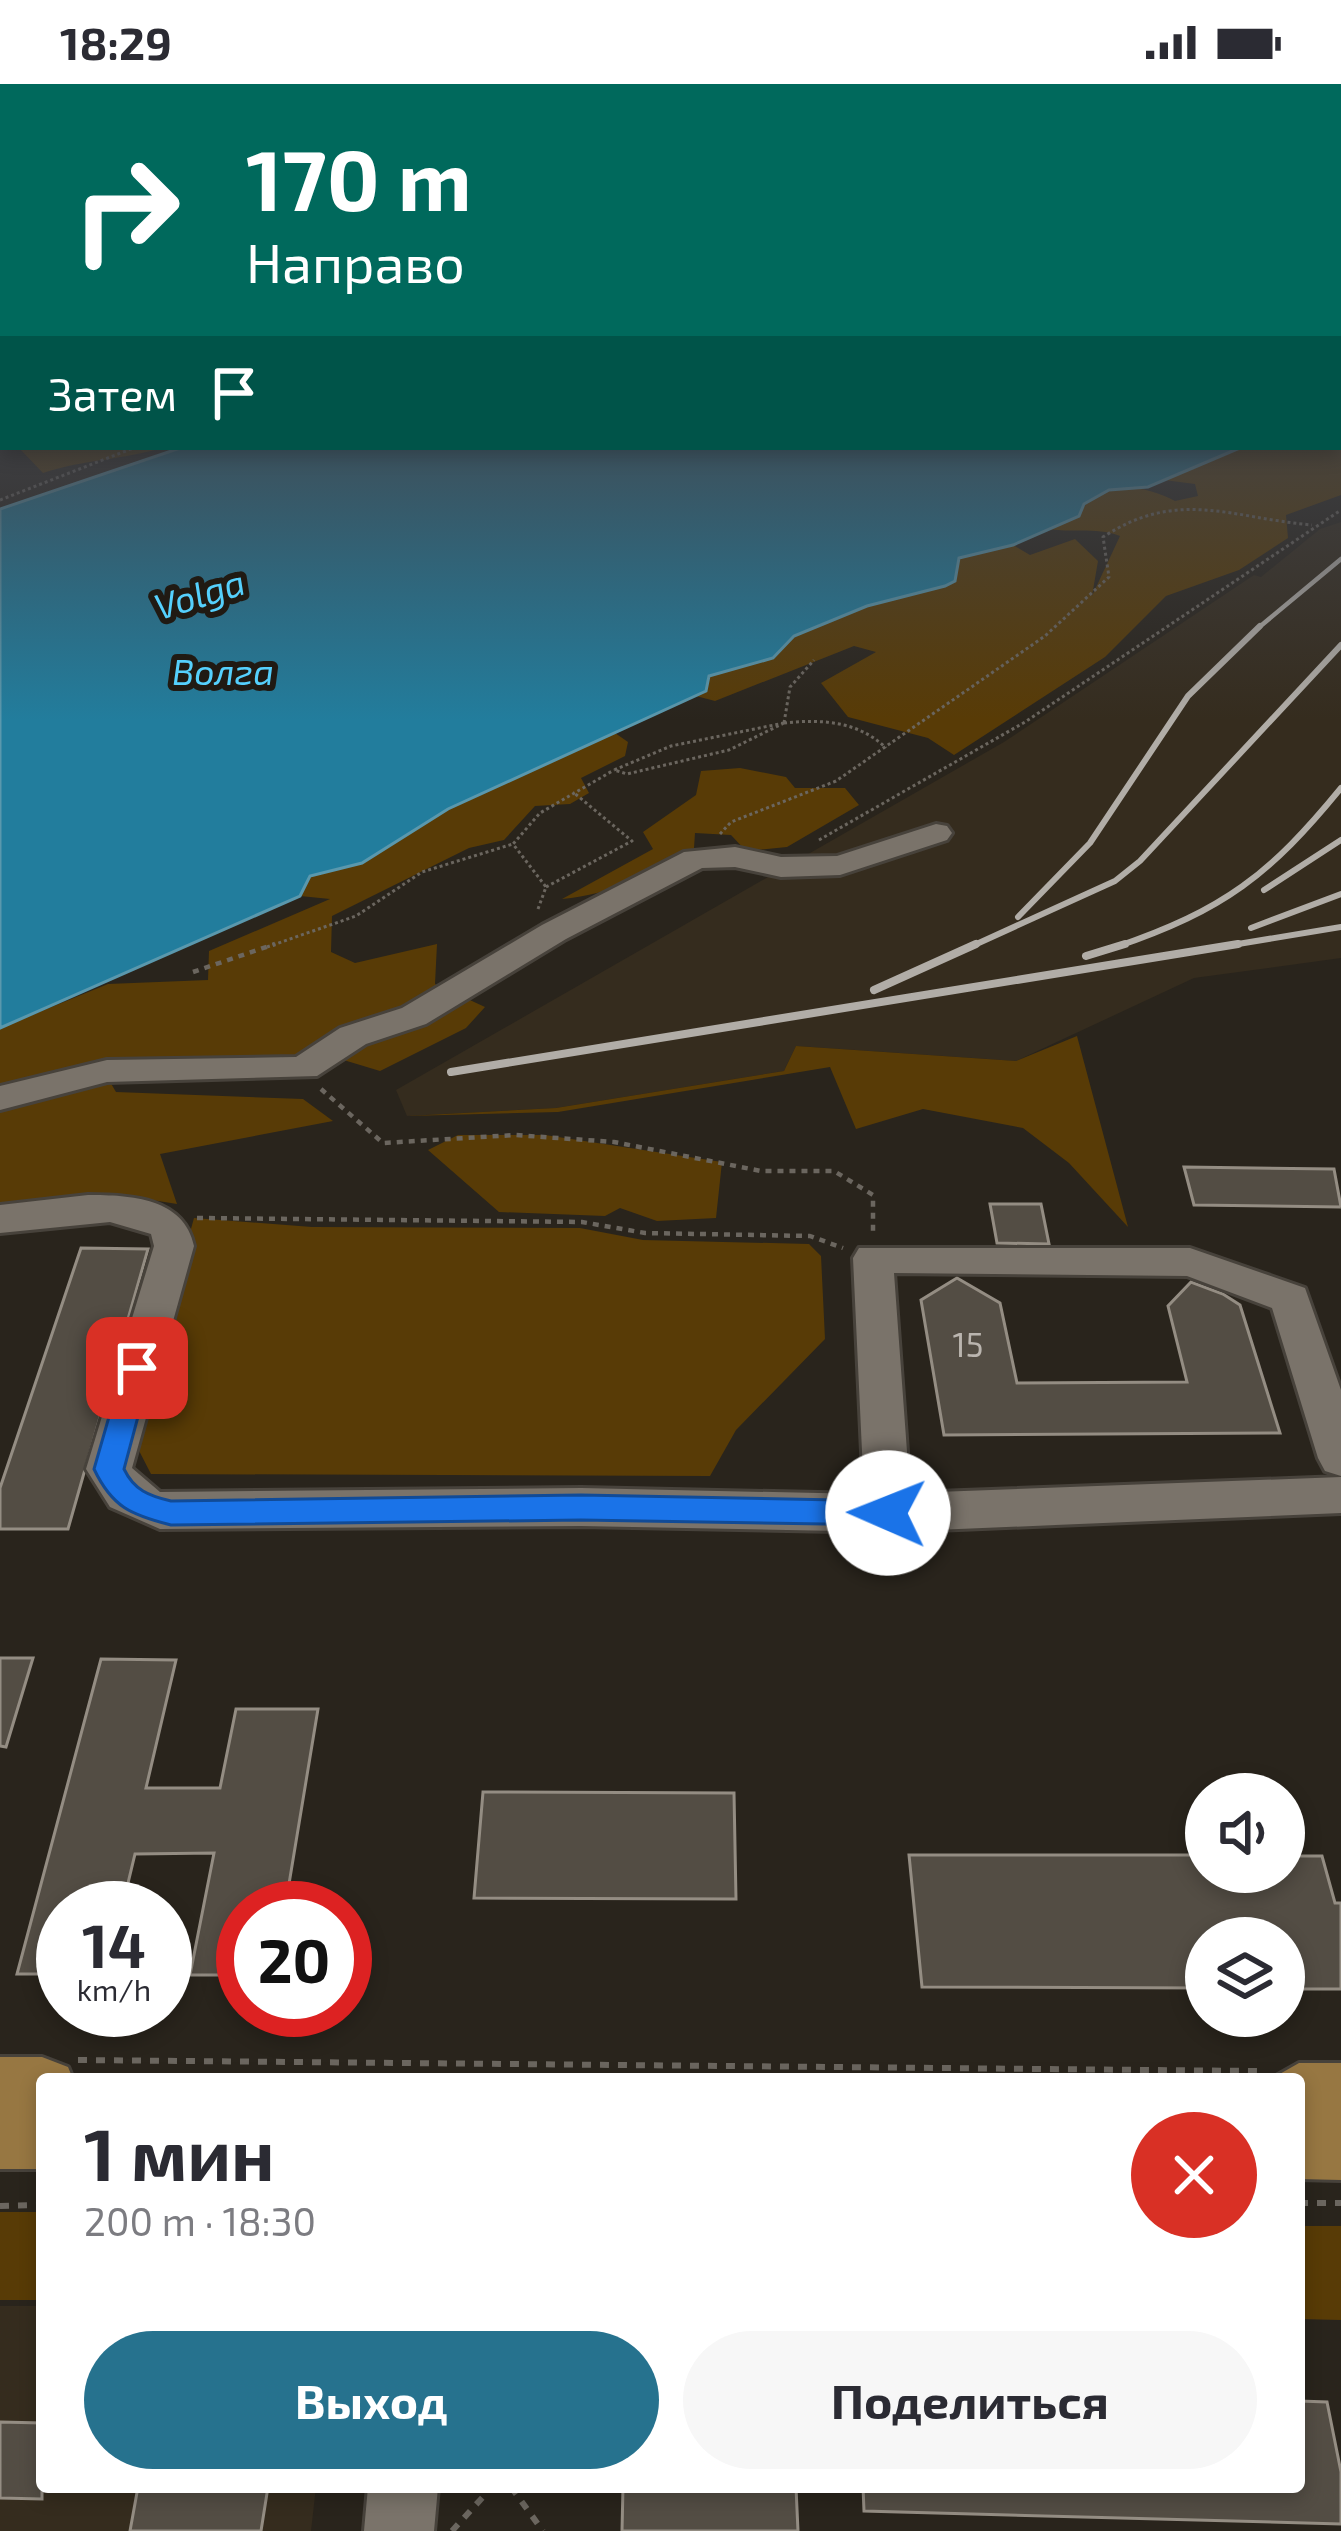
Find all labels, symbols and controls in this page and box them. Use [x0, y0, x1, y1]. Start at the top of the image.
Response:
text: 18:29 [60, 15, 172, 69]
text: 170 m [246, 127, 472, 228]
icon: right [48, 132, 204, 288]
text: Направо [246, 229, 465, 294]
icon: arrive [201, 360, 267, 426]
text: Затем [48, 366, 177, 420]
water label: Volga [148, 559, 250, 627]
water label: Волга [172, 649, 274, 692]
pin [86, 1317, 188, 1419]
house number: 15 [953, 1324, 983, 1364]
icon: arrive [104, 1335, 170, 1401]
position arrow [825, 1450, 951, 1576]
map controls [1185, 1773, 1305, 2037]
button: sound [1185, 1773, 1305, 1893]
speed limit sign: 20 [216, 1881, 372, 2037]
text: 14 [82, 1908, 146, 1980]
button: layers [1185, 1917, 1305, 2037]
text: km/h [77, 1971, 151, 2007]
text: 1 мин [84, 2109, 275, 2195]
button: close [1131, 2112, 1257, 2238]
text: 200 m · 18:30 [84, 2197, 316, 2244]
button: Выход [84, 2331, 659, 2469]
button: Поделиться [683, 2331, 1257, 2469]

